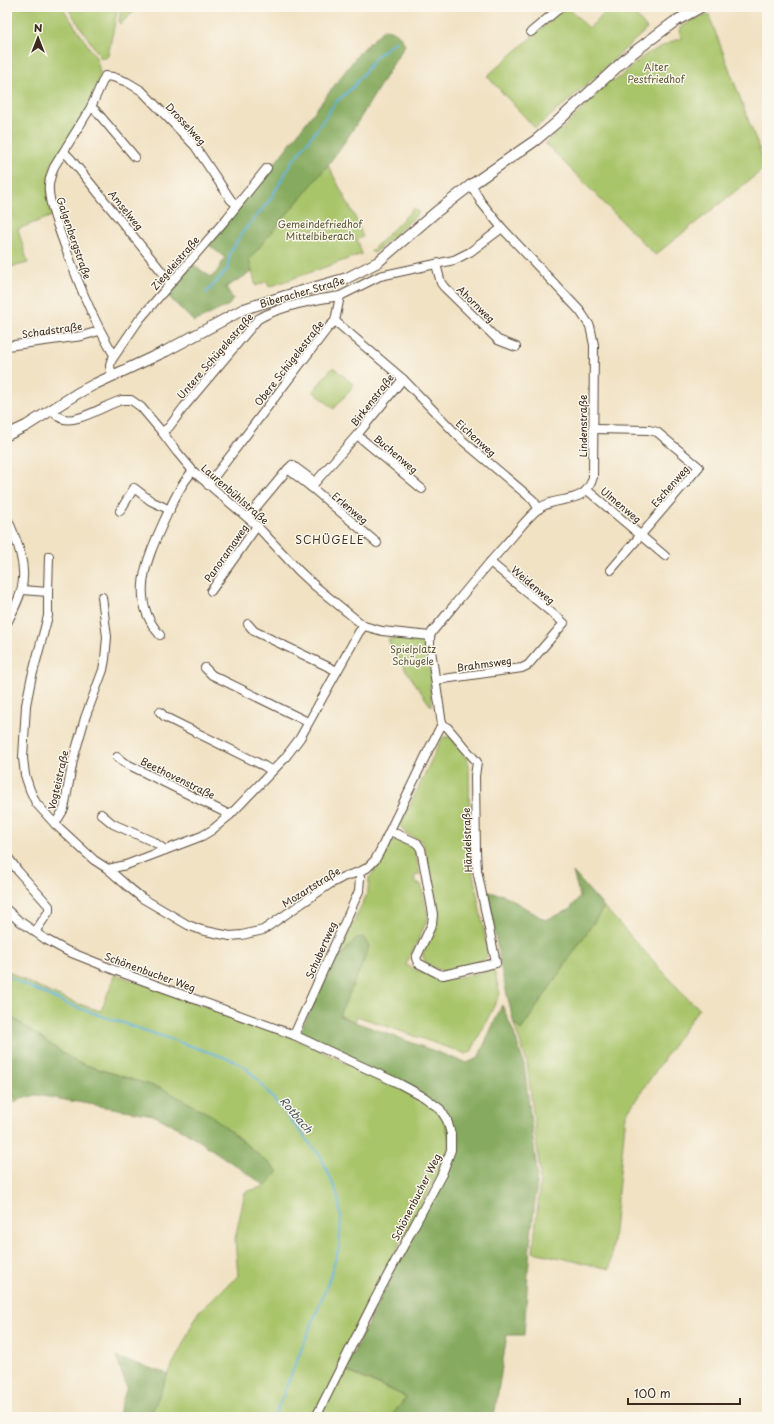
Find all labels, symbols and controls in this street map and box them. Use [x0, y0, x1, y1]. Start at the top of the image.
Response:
north arrow [18, 18, 58, 58]
text: N [34, 19, 43, 36]
park label: Alter Pestfriedhof [627, 59, 686, 86]
street label: Drosselweg [163, 99, 210, 148]
street label: Amselweg [106, 186, 147, 233]
street label: Galgenbergstraße [53, 195, 96, 281]
park label: Gemeindefriedhof Mittelbiberach [278, 216, 363, 243]
street label: Ziegeleistraße [147, 232, 202, 293]
street label: Biberacher Straße [258, 272, 346, 311]
street label: Ahornweg [454, 282, 499, 326]
street label: Untere Schügelestraße [173, 309, 256, 402]
street label: Obere Schügelestraße [250, 317, 327, 409]
street label: Schadstraße [21, 318, 83, 341]
street label: Birkenstraße [346, 370, 397, 429]
street label: Lindenstraße [575, 395, 590, 457]
street label: Eichenweg [453, 415, 500, 460]
street label: Buchenweg [371, 431, 422, 477]
street label: Laurenbühlstraße [198, 460, 272, 527]
street label: Eschenweg [647, 461, 692, 510]
street label: Ulmenweg [598, 483, 645, 526]
street label: Erlenweg [329, 488, 372, 527]
street label: Panoramaweg [200, 521, 251, 585]
district label: SCHÜGELE [295, 531, 365, 548]
street label: Weidenweg [508, 562, 558, 607]
park label: Spielplatz Schügele [390, 641, 436, 668]
street label: Brahmsweg [455, 652, 513, 675]
street label: Vogteistraße [43, 749, 72, 811]
street label: Beethovenstraße [139, 753, 218, 802]
street label: Händelstraße [458, 807, 475, 873]
street label: Mozartstraße [279, 863, 343, 910]
street label: Schubertweg [301, 919, 340, 981]
street label: Schönenbucher Weg [102, 948, 198, 995]
water label: Rotbach [276, 1093, 317, 1137]
street label: Schönenbucher Weg [387, 1150, 444, 1243]
scale bar [628, 1380, 740, 1406]
text: 100 m [634, 1384, 671, 1402]

